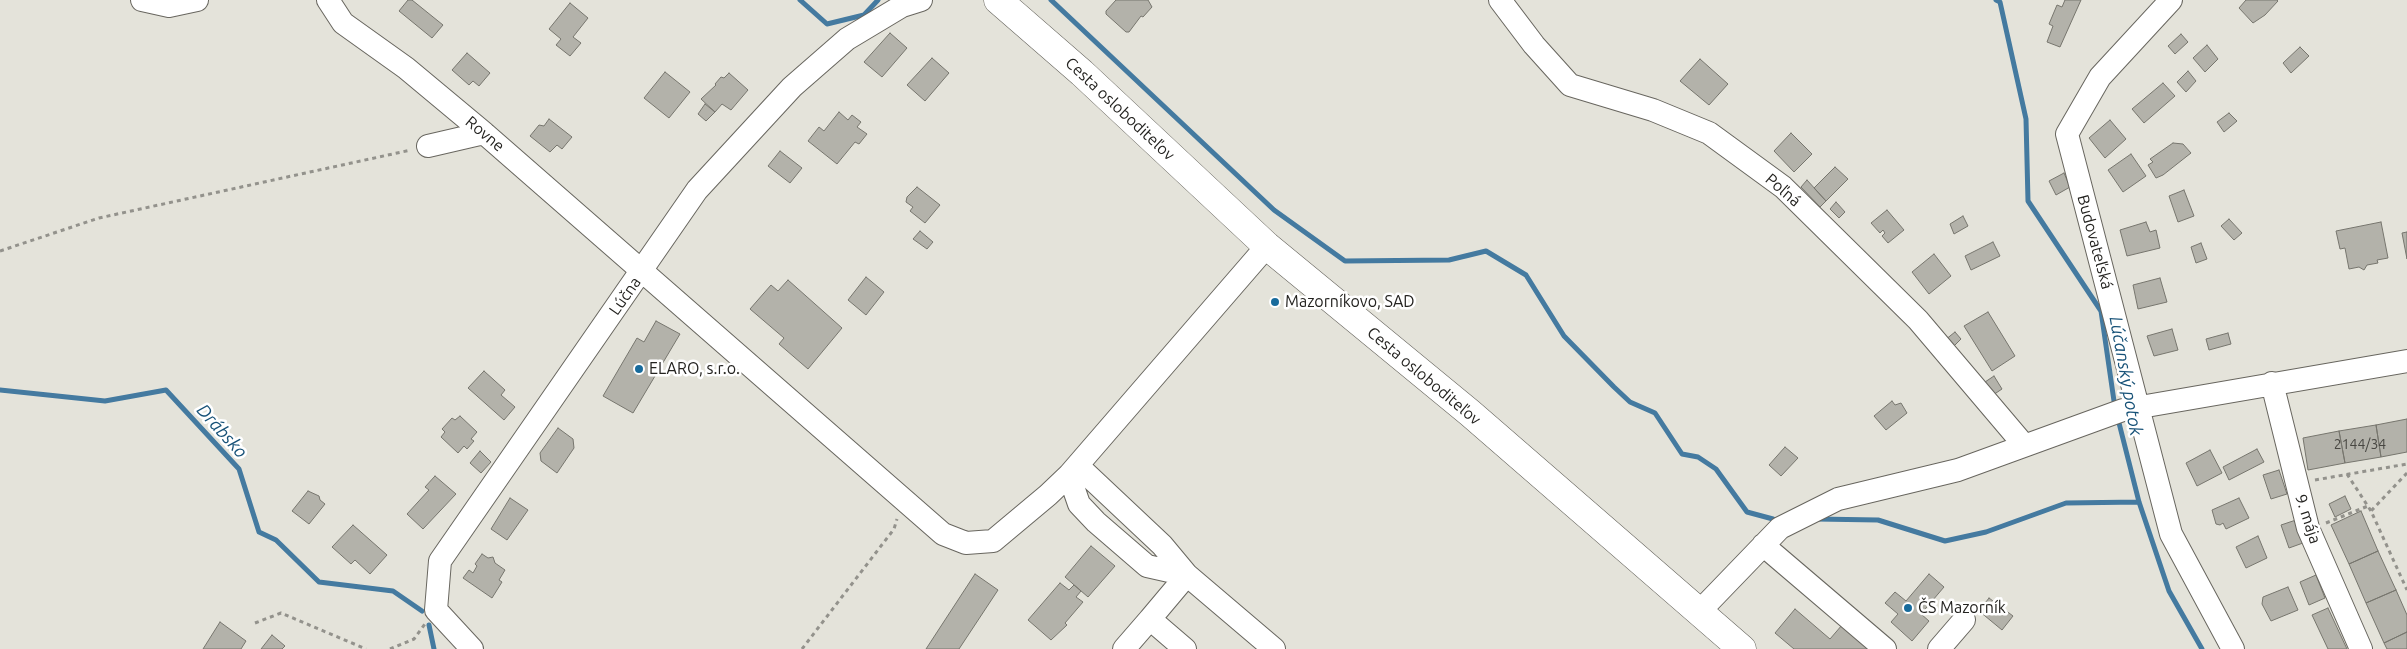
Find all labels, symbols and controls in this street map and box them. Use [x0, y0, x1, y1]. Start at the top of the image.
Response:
street label: Cesta osloboditeľov [1061, 53, 1179, 165]
street label: Rovne [462, 112, 508, 156]
street label: Poľná [1761, 169, 1805, 211]
street label: Budovateľská [2073, 193, 2117, 291]
street label: Lúčna [605, 273, 645, 319]
place label: Mazorníkovo, SAD [1285, 292, 1415, 312]
marker: Mazorníkovo, SAD [1269, 296, 1281, 308]
water label: Lúčanský potok [2105, 315, 2147, 437]
street label: Cesta osloboditeľov [1363, 323, 1485, 429]
place label: ELARO, s.r.o. [649, 359, 740, 379]
marker: ELARO, s.r.o. [633, 363, 645, 375]
water label: Drábsko [192, 400, 252, 462]
house number: 2144/34 [2334, 436, 2386, 452]
street label: 9. mája [2291, 492, 2325, 546]
place label: ČS Mazorník [1918, 598, 2006, 618]
marker: ČS Mazorník [1902, 602, 1914, 614]

